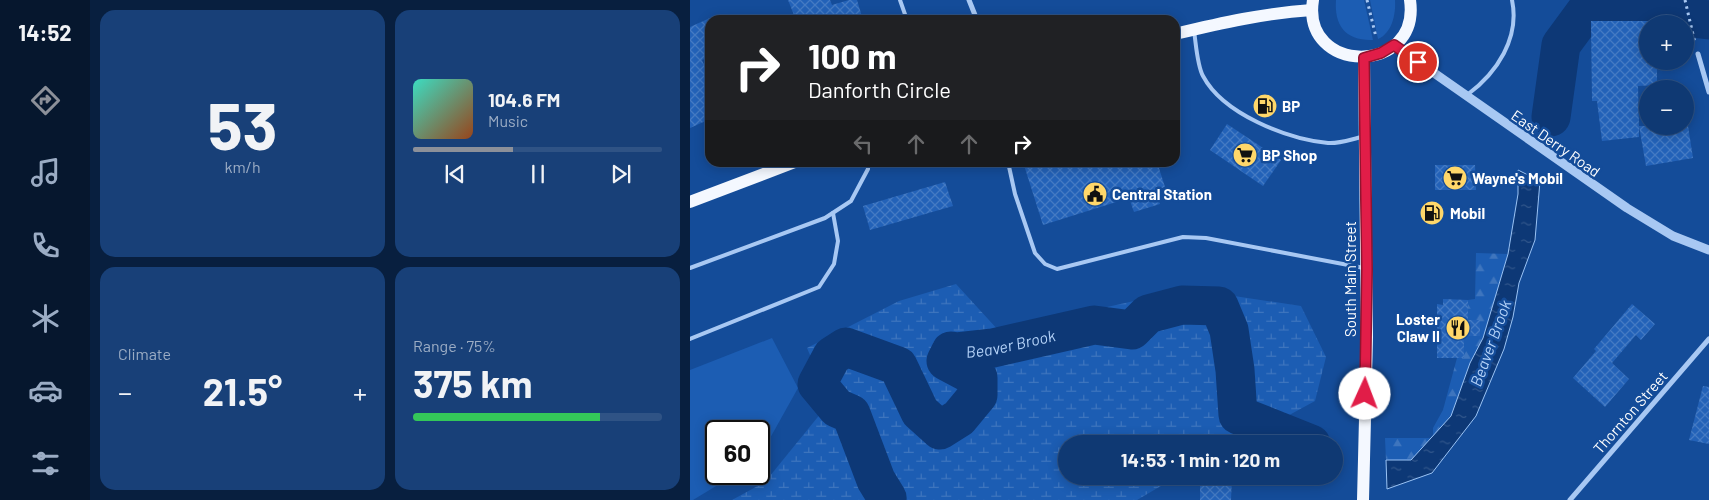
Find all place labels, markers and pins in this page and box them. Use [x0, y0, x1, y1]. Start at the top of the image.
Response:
pin [1397, 41, 1439, 83]
fuel station icon: BP [1252, 93, 1278, 119]
place label: BP [1282, 97, 1300, 115]
supermarket icon: BP Shop [1232, 142, 1258, 168]
place label: BP Shop [1262, 146, 1317, 164]
supermarket icon: Wayne's Mobil [1442, 165, 1468, 191]
place label: Wayne's Mobil [1472, 169, 1563, 187]
public building icon: Central Station [1082, 181, 1108, 207]
place label: Central Station [1112, 185, 1212, 203]
fuel station icon: Mobil [1419, 200, 1445, 226]
place label: Mobil [1450, 204, 1485, 222]
place label: Loster Claw II [1396, 310, 1440, 345]
restaurant icon: Loster Claw II [1445, 315, 1471, 341]

